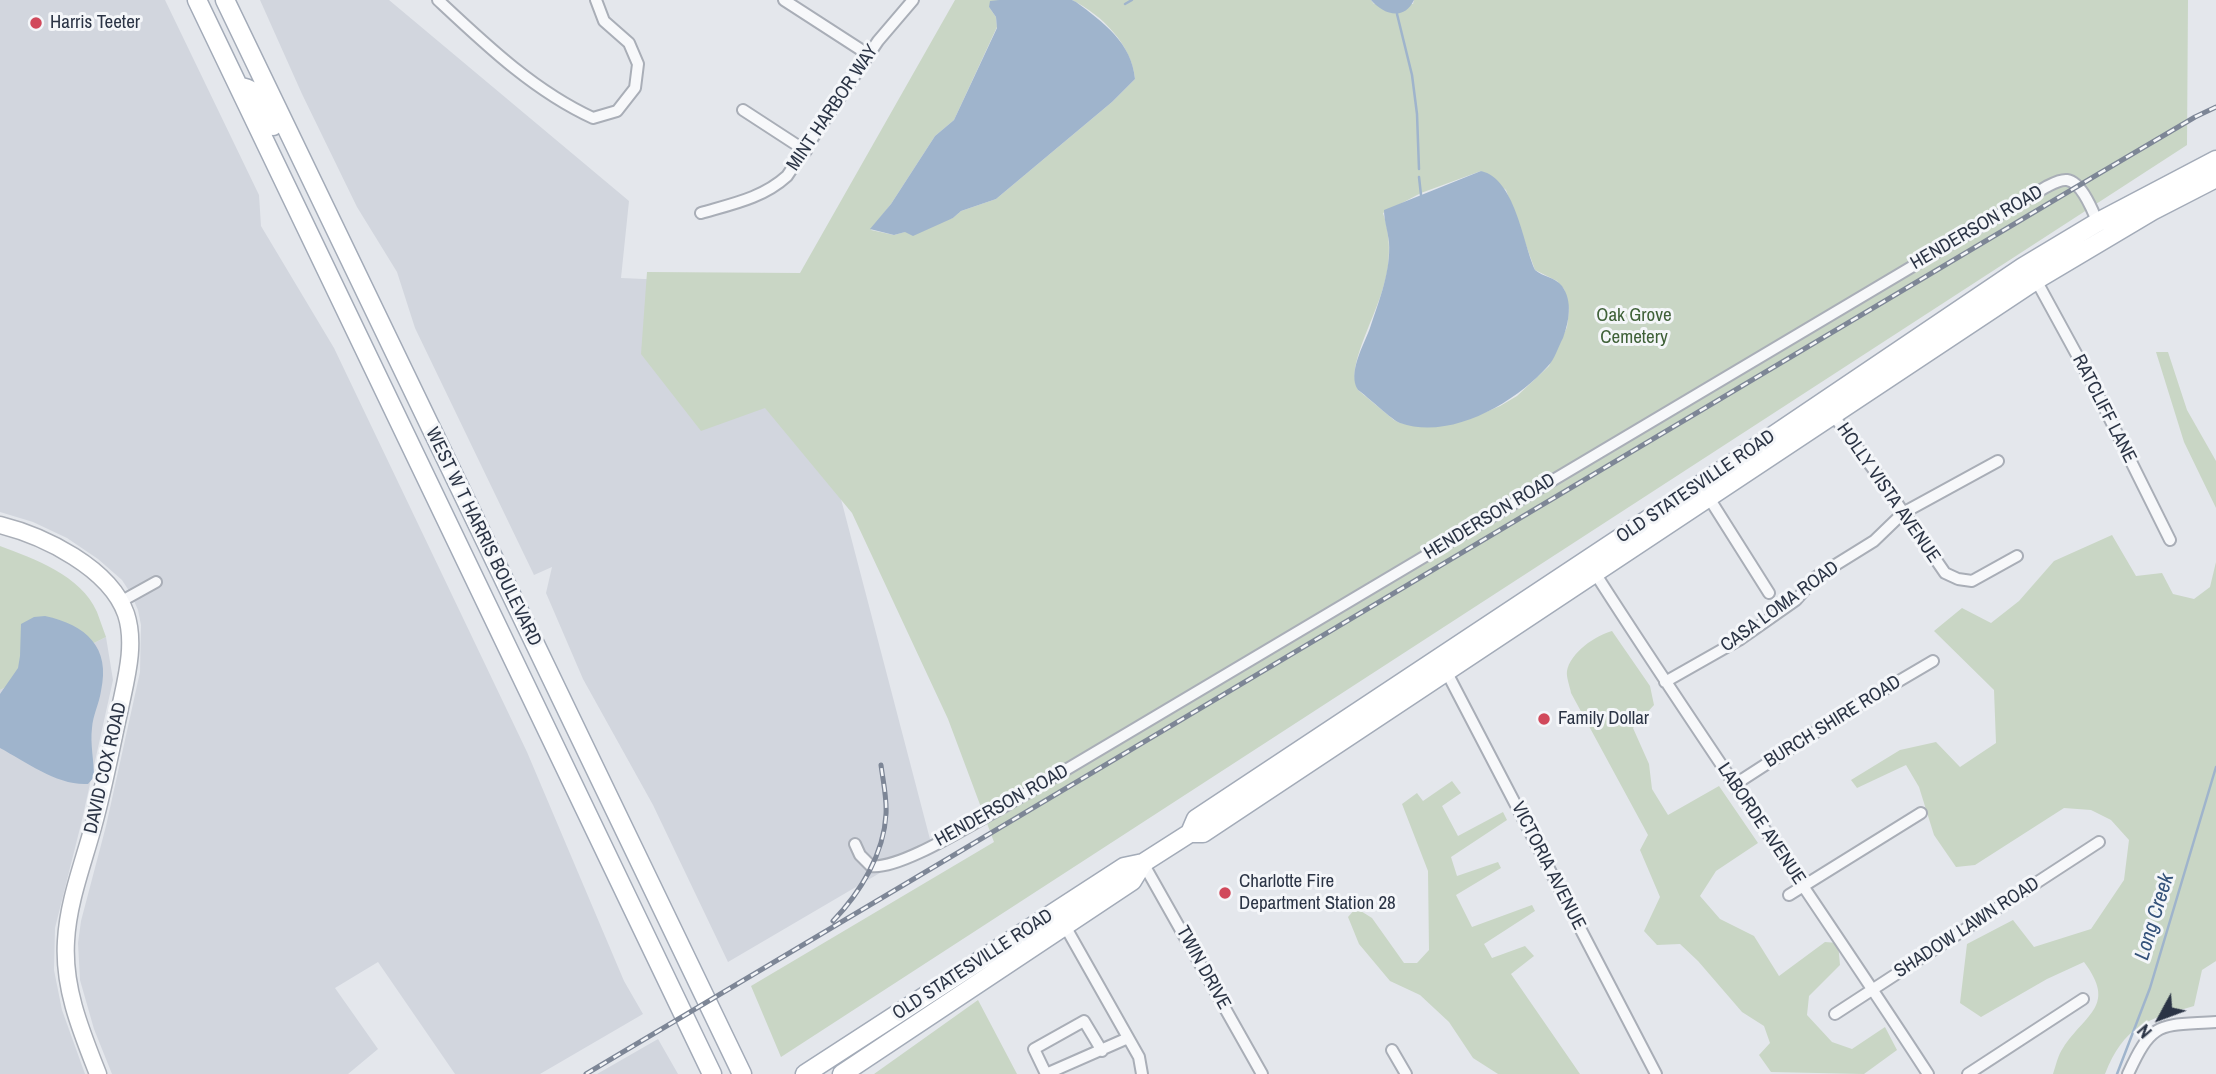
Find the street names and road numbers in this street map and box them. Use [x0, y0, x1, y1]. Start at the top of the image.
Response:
street label: MINT HARBOR WAY [782, 41, 884, 175]
street label: HENDERSON ROAD [1907, 181, 2047, 275]
street label: RATCLIFF LANE [2067, 351, 2141, 467]
street label: HOLLY VISTA AVENUE [1831, 419, 1945, 567]
street label: WEST W T HARRIS BOULEVARD [420, 424, 546, 650]
street label: OLD STATESVILLE ROAD [1612, 425, 1780, 549]
street label: HENDERSON ROAD [1420, 469, 1560, 565]
street label: CASA LOMA ROAD [1717, 557, 1843, 657]
street label: BURCH SHIRE ROAD [1761, 671, 1905, 773]
street label: DAVID COX ROAD [80, 700, 132, 836]
street label: LABORDE AVENUE [1712, 759, 1810, 889]
street label: HENDERSON ROAD [931, 760, 1073, 852]
street label: VICTORIA AVENUE [1506, 798, 1590, 934]
street label: SHADOW LAWN ROAD [1890, 873, 2044, 983]
street label: OLD STATESVILLE ROAD [889, 905, 1057, 1025]
street label: TWIN DRIVE [1171, 922, 1235, 1014]

